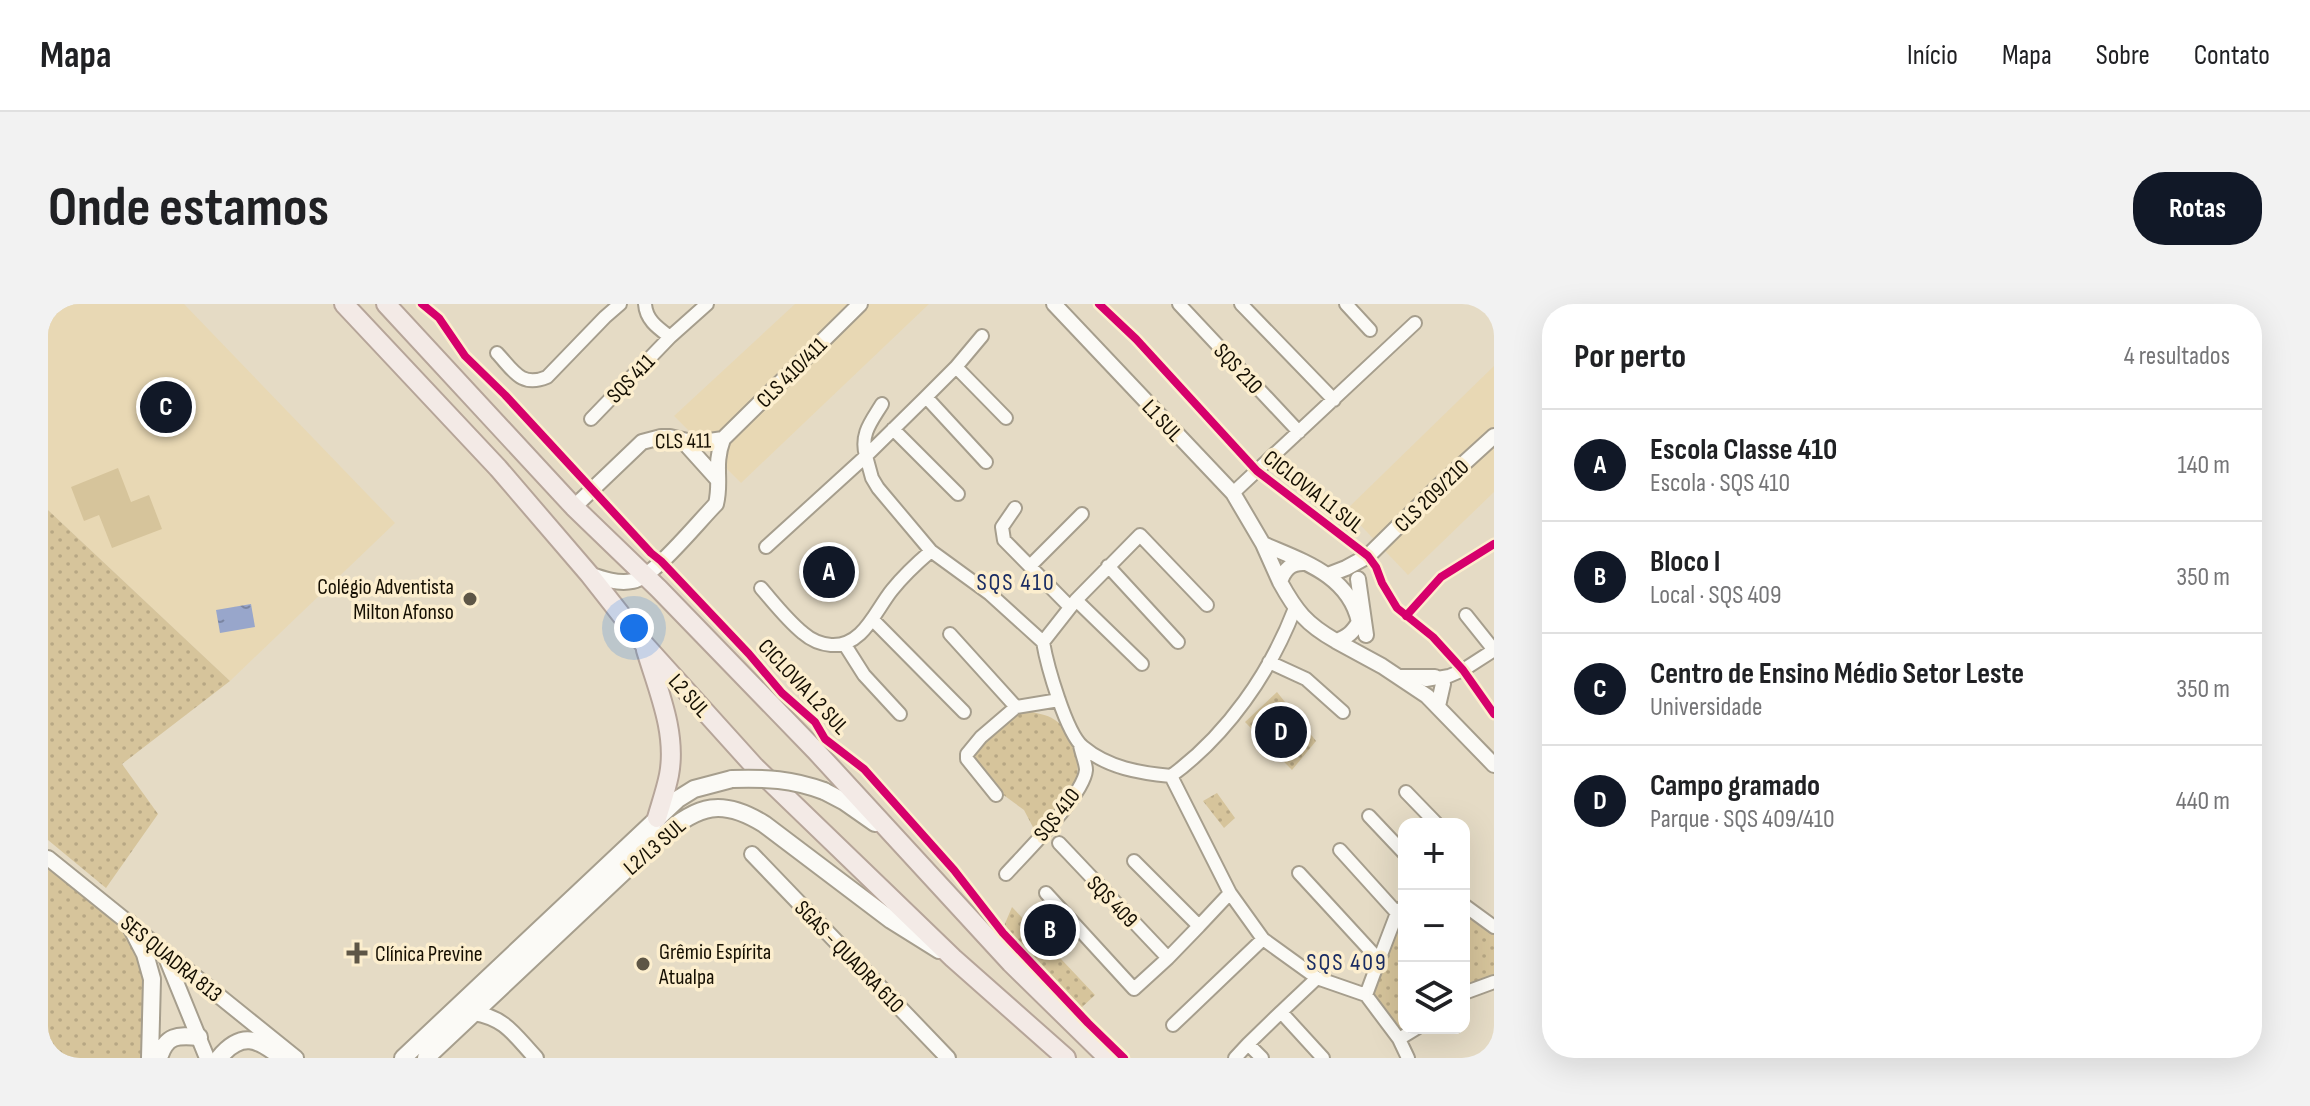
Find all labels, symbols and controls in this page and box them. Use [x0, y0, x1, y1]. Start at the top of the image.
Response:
text: Mapa [40, 33, 112, 78]
text: Início [1907, 39, 1958, 72]
text: Mapa [2002, 39, 2052, 72]
text: Sobre [2096, 39, 2150, 72]
text: Contato [2194, 39, 2270, 72]
button: Rotas [2133, 172, 2262, 245]
text: Onde estamos [48, 175, 329, 242]
street label: CLS 410/411 [751, 332, 833, 414]
text: Por perto [1574, 336, 1686, 377]
street label: SQS 210 [1208, 338, 1268, 400]
text: 4 resultados [2124, 341, 2230, 372]
street label: SQS 411 [601, 349, 661, 409]
pin: C [140, 377, 192, 437]
street label: L1 SUL [1136, 394, 1188, 448]
street label: CLS 411 [655, 428, 712, 455]
text: Escola Classe 410 [1650, 432, 1837, 468]
street label: CICLOVIA L1 SUL [1258, 445, 1368, 540]
text: A [1594, 450, 1606, 481]
text: 140 m [2178, 450, 2230, 481]
street label: CLS 209/210 [1389, 454, 1475, 538]
text: Escola · SQS 410 [1650, 468, 1790, 499]
pin: A [803, 542, 855, 602]
text: Bloco I [1650, 544, 1720, 580]
text: B [1594, 562, 1606, 593]
text: 350 m [2176, 562, 2230, 593]
district label: SQS 410 [976, 568, 1056, 597]
place label: Colégio Adventista Milton Afonso [317, 574, 454, 626]
text: Local · SQS 409 [1650, 580, 1781, 611]
marker: Colégio Adventista Milton Afonso [461, 590, 479, 608]
your location [614, 608, 654, 648]
street label: CICLOVIA L2 SUL [752, 634, 854, 740]
text: Centro de Ensino Médio Setor Leste [1650, 656, 2024, 692]
street label: L2 SUL [662, 669, 715, 723]
text: C [1593, 674, 1607, 705]
text: 350 m [2176, 674, 2230, 705]
text: Universidade [1650, 692, 1763, 723]
pin: D [1255, 702, 1307, 762]
text: Campo gramado [1650, 768, 1820, 804]
street label: SQS 410 [1028, 783, 1086, 847]
text: D [1593, 786, 1607, 817]
text: 440 m [2176, 786, 2230, 817]
text: Parque · SQS 409/410 [1650, 804, 1835, 835]
street label: L2/L3 SUL [618, 813, 691, 881]
map controls [1398, 818, 1470, 1034]
button: + [1398, 818, 1470, 890]
street label: SQS 409 [1081, 870, 1143, 934]
button: − [1398, 890, 1470, 962]
street label: SGAS - QUADRA 610 [788, 895, 909, 1019]
pin: B [1024, 900, 1076, 960]
street label: SES QUADRA 813 [115, 910, 227, 1008]
place label: Grêmio Espírita Atualpa [658, 939, 771, 991]
place label: Clínica Previne [375, 941, 483, 968]
marker: Clínica Previne [346, 942, 368, 964]
district label: SQS 409 [1306, 948, 1388, 977]
marker: Grêmio Espírita Atualpa [634, 955, 652, 973]
button: layers [1398, 962, 1470, 1034]

